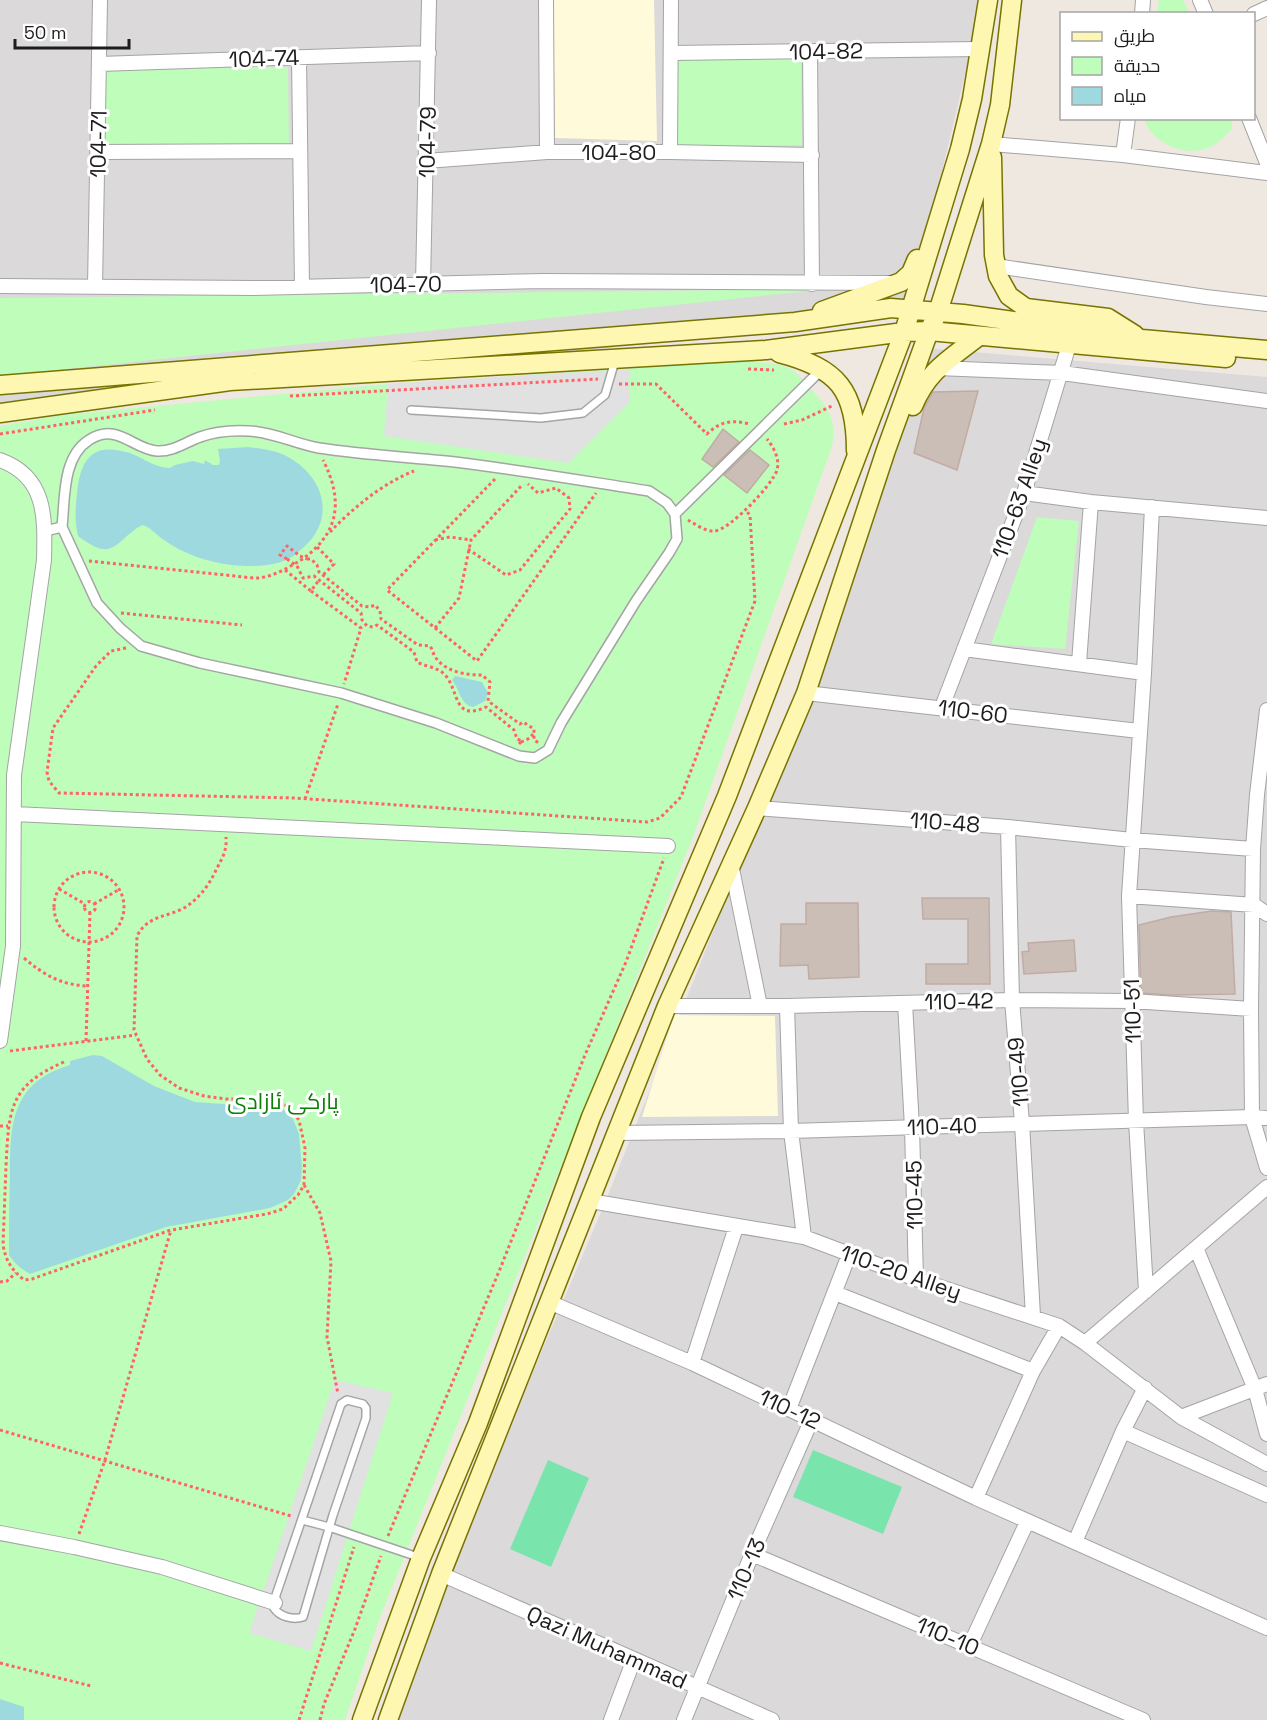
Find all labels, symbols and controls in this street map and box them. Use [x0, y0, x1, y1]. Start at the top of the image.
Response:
scale bar [15, 12, 129, 50]
legend [1060, 12, 1255, 120]
text: 50 m [24, 21, 66, 44]
text: طريق [1114, 24, 1155, 48]
street label: 104-82 [789, 36, 863, 66]
street label: 104-74 [228, 43, 300, 73]
text: حديقة [1114, 54, 1160, 77]
text: مياه [1114, 84, 1147, 107]
street label: 104-79 [412, 106, 442, 178]
street label: 104-71 [83, 110, 113, 178]
street label: 104-80 [582, 138, 656, 166]
street label: 104-70 [370, 269, 442, 299]
street label: 110-63 Alley [985, 434, 1053, 562]
street label: 110-60 [937, 693, 1009, 729]
street label: 110-48 [909, 806, 981, 838]
street label: 110-51 [1117, 978, 1147, 1044]
street label: 110-42 [924, 986, 994, 1016]
street label: 110-49 [1001, 1036, 1035, 1108]
park label: پارکی ئازادی [227, 1087, 339, 1116]
street label: 110-40 [906, 1111, 978, 1141]
street label: 110-45 [899, 1160, 929, 1230]
street label: 110-20 Alley [837, 1238, 965, 1306]
street label: 110-12 [755, 1383, 825, 1435]
street label: 110-13 [720, 1534, 772, 1604]
street label: Qazi Muhammad [522, 1599, 692, 1695]
street label: 110-10 [912, 1610, 984, 1662]

